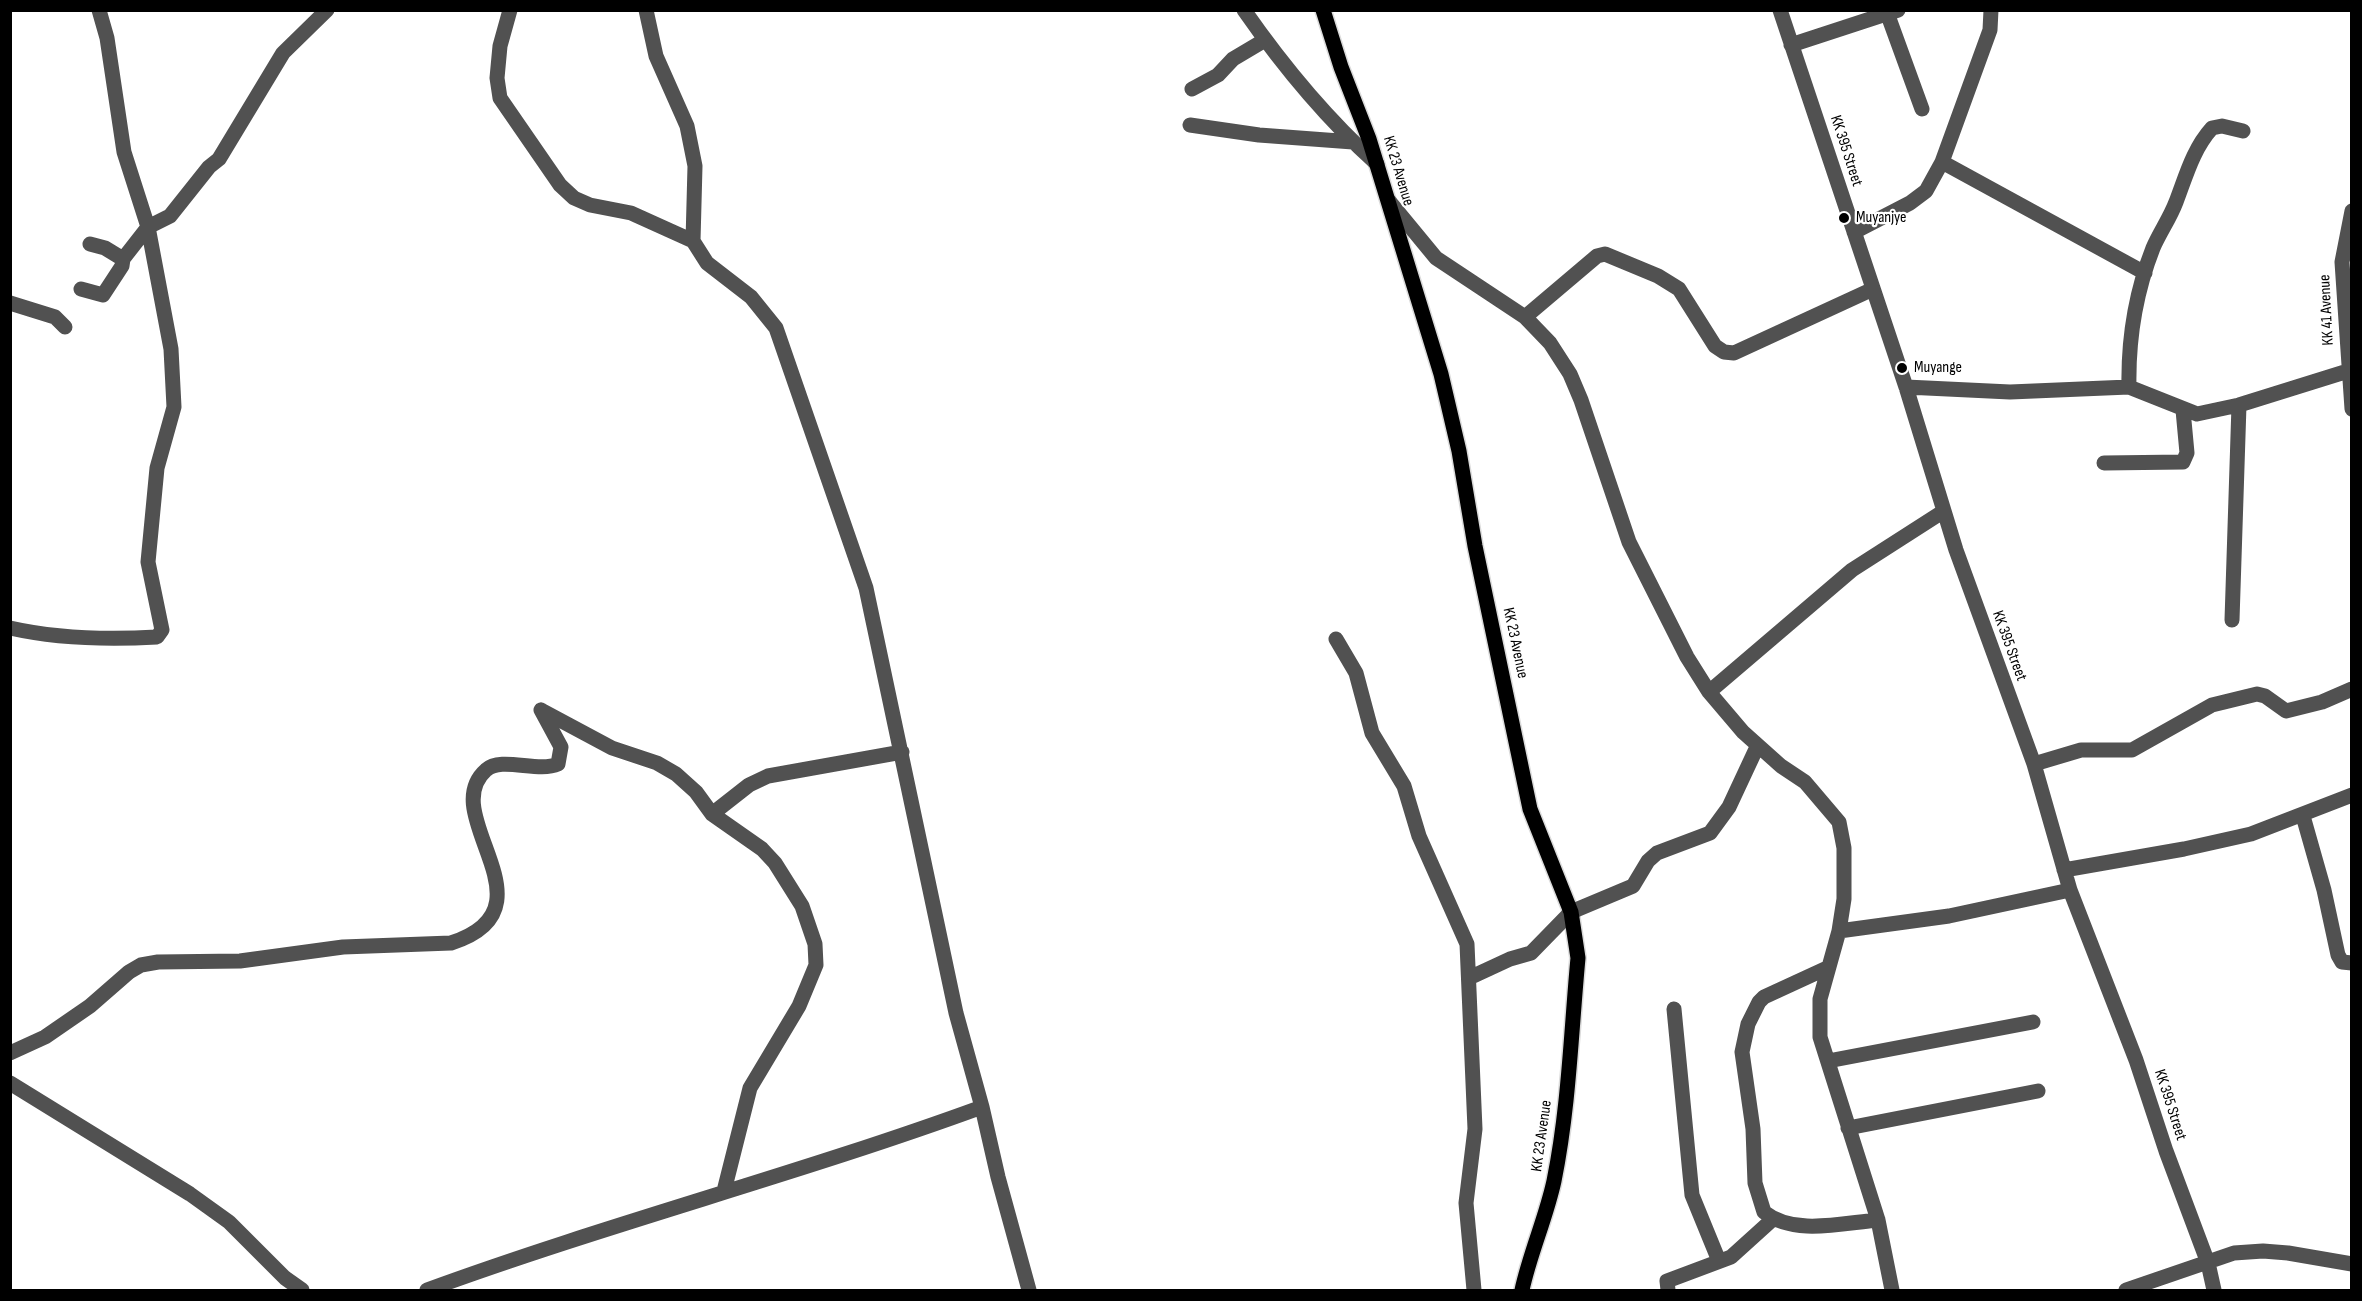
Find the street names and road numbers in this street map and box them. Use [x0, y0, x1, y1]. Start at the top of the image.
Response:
street label: KK 395 Street [1826, 113, 1866, 189]
street label: KK 23 Avenue [1378, 134, 1418, 208]
street label: KK 41 Avenue [2316, 274, 2338, 346]
street label: KK 23 Avenue [1498, 606, 1532, 680]
street label: KK 395 Street [1987, 608, 2031, 684]
street label: KK 395 Street [2150, 1067, 2190, 1143]
street label: KK 23 Avenue [1527, 1099, 1557, 1173]

